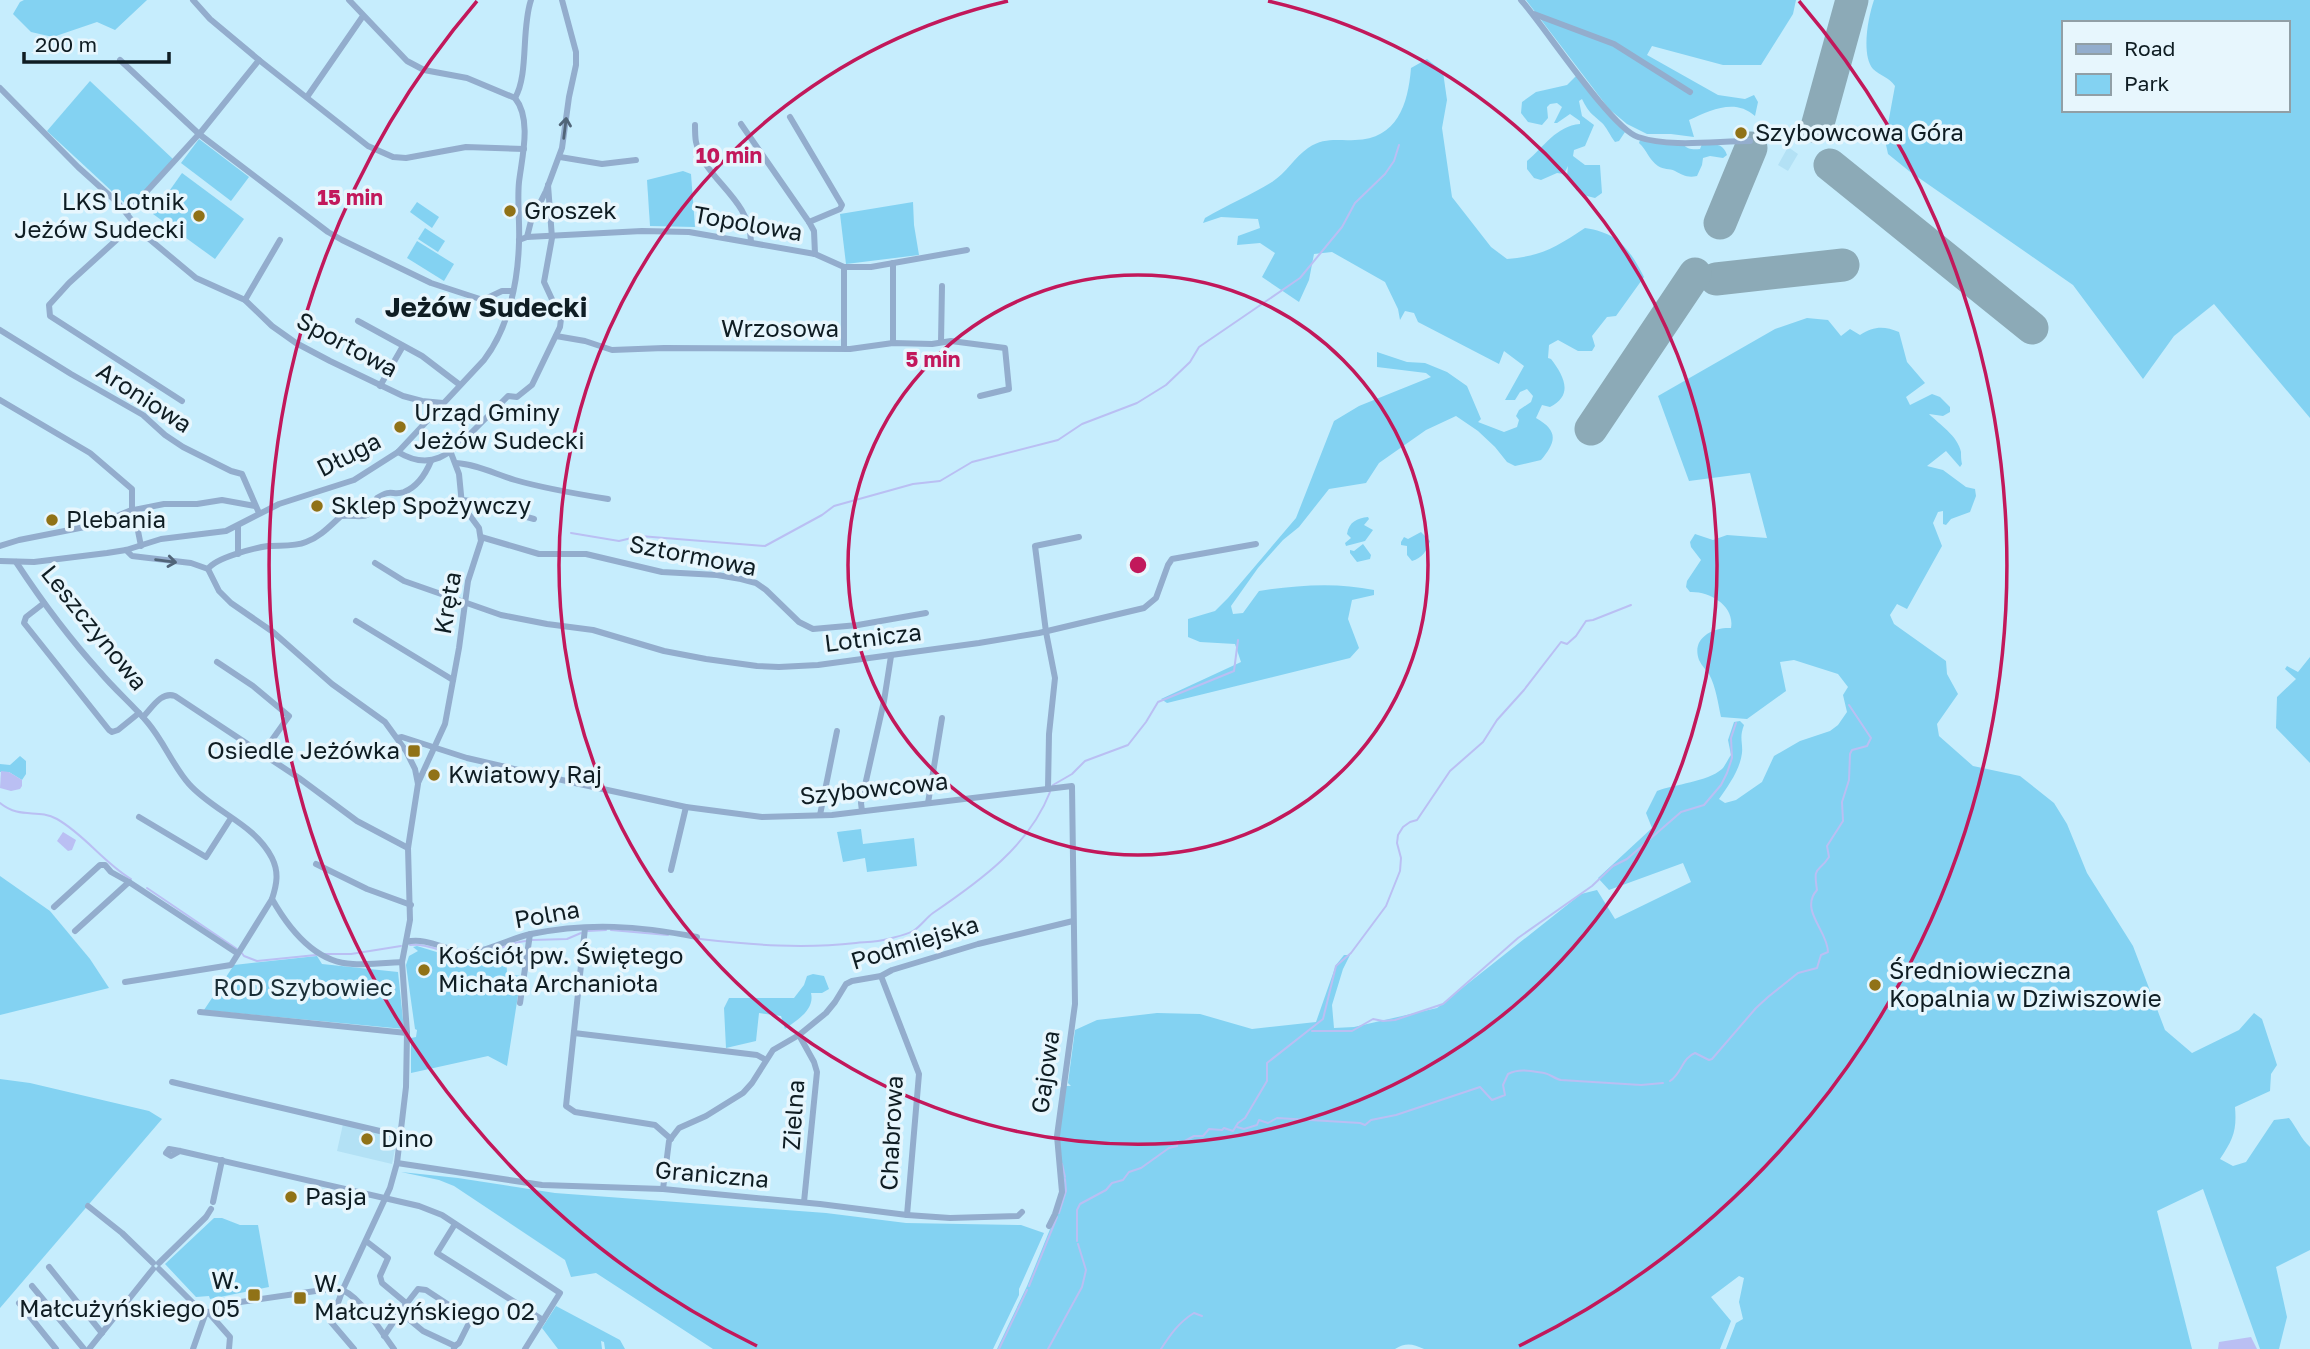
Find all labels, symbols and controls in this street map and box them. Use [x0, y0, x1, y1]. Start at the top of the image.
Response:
scale bar [24, 21, 170, 65]
legend [2062, 21, 2289, 112]
text: 200 m [35, 31, 97, 57]
text: Road [2124, 35, 2175, 61]
text: Park [2124, 70, 2170, 96]
one-way arrow [559, 117, 572, 139]
place label: Szybowcowa Góra [1755, 117, 1964, 146]
marker: Szybowcowa Góra [1733, 125, 1749, 141]
text: 10 min [696, 142, 762, 168]
text: 15 min [317, 184, 383, 210]
place label: LKS Lotnik Jeżów Sudecki [14, 186, 185, 243]
place label: Groszek [524, 195, 617, 224]
street label: Topolowa [691, 199, 805, 246]
marker: Groszek [502, 203, 518, 219]
marker: LKS Lotnik Jeżów Sudecki [191, 208, 207, 224]
district label: Jeżów Sudecki [385, 290, 587, 323]
street label: Sportowa [292, 305, 403, 382]
street label: Wrzosowa [721, 313, 839, 342]
text: 5 min [906, 346, 960, 372]
street label: Aroniowa [92, 355, 198, 438]
place label: Urząd Gminy Jeżów Sudecki [414, 397, 585, 454]
marker: Urząd Gminy Jeżów Sudecki [392, 419, 408, 435]
street label: Długa [311, 425, 385, 482]
place label: Sklep Spożywczy [331, 490, 531, 519]
marker: Sklep Spożywczy [309, 498, 325, 514]
place label: Plebania [66, 504, 166, 533]
marker: Plebania [44, 512, 60, 528]
street label: Sztormowa [627, 528, 759, 581]
centre of rings [1126, 553, 1150, 577]
one-way arrow [155, 554, 177, 567]
street label: Leszczynowa [36, 559, 155, 696]
street label: Kręta [427, 569, 466, 636]
street label: Lotnicza [823, 616, 923, 657]
place label: Osiedle Jeżówka [207, 735, 400, 764]
marker: Osiedle Jeżówka [406, 743, 422, 759]
place label: Kwiatowy Raj [448, 759, 602, 788]
street label: Szybowcowa [798, 765, 949, 810]
marker: Kwiatowy Raj [426, 767, 442, 783]
street label: Polna [512, 894, 582, 934]
street label: Podmiejska [847, 908, 982, 975]
place label: Kościół pw. Świętego Michała Archanioła [438, 940, 683, 997]
place label: Średniowieczna Kopalnia w Dziwiszowie [1889, 955, 2162, 1012]
marker: Kościół pw. Świętego Michała Archanioła [416, 962, 432, 978]
park label: ROD Szybowiec [213, 972, 393, 1001]
marker: Średniowieczna Kopalnia w Dziwiszowie [1867, 977, 1883, 993]
street label: Gajowa [1024, 1028, 1065, 1115]
street label: Chabrowa [873, 1075, 908, 1191]
street label: Zielna [776, 1079, 809, 1151]
place label: Dino [381, 1123, 433, 1152]
marker: Dino [359, 1131, 375, 1147]
street label: Graniczna [654, 1154, 770, 1193]
place label: Pasja [305, 1181, 367, 1210]
marker: Pasja [283, 1189, 299, 1205]
place label: W. Małcużyńskiego 05 [19, 1265, 240, 1322]
place label: W. Małcużyńskiego 02 [314, 1268, 535, 1325]
marker: W. Małcużyńskiego 05 [246, 1287, 262, 1303]
marker: W. Małcużyńskiego 02 [292, 1290, 308, 1306]

